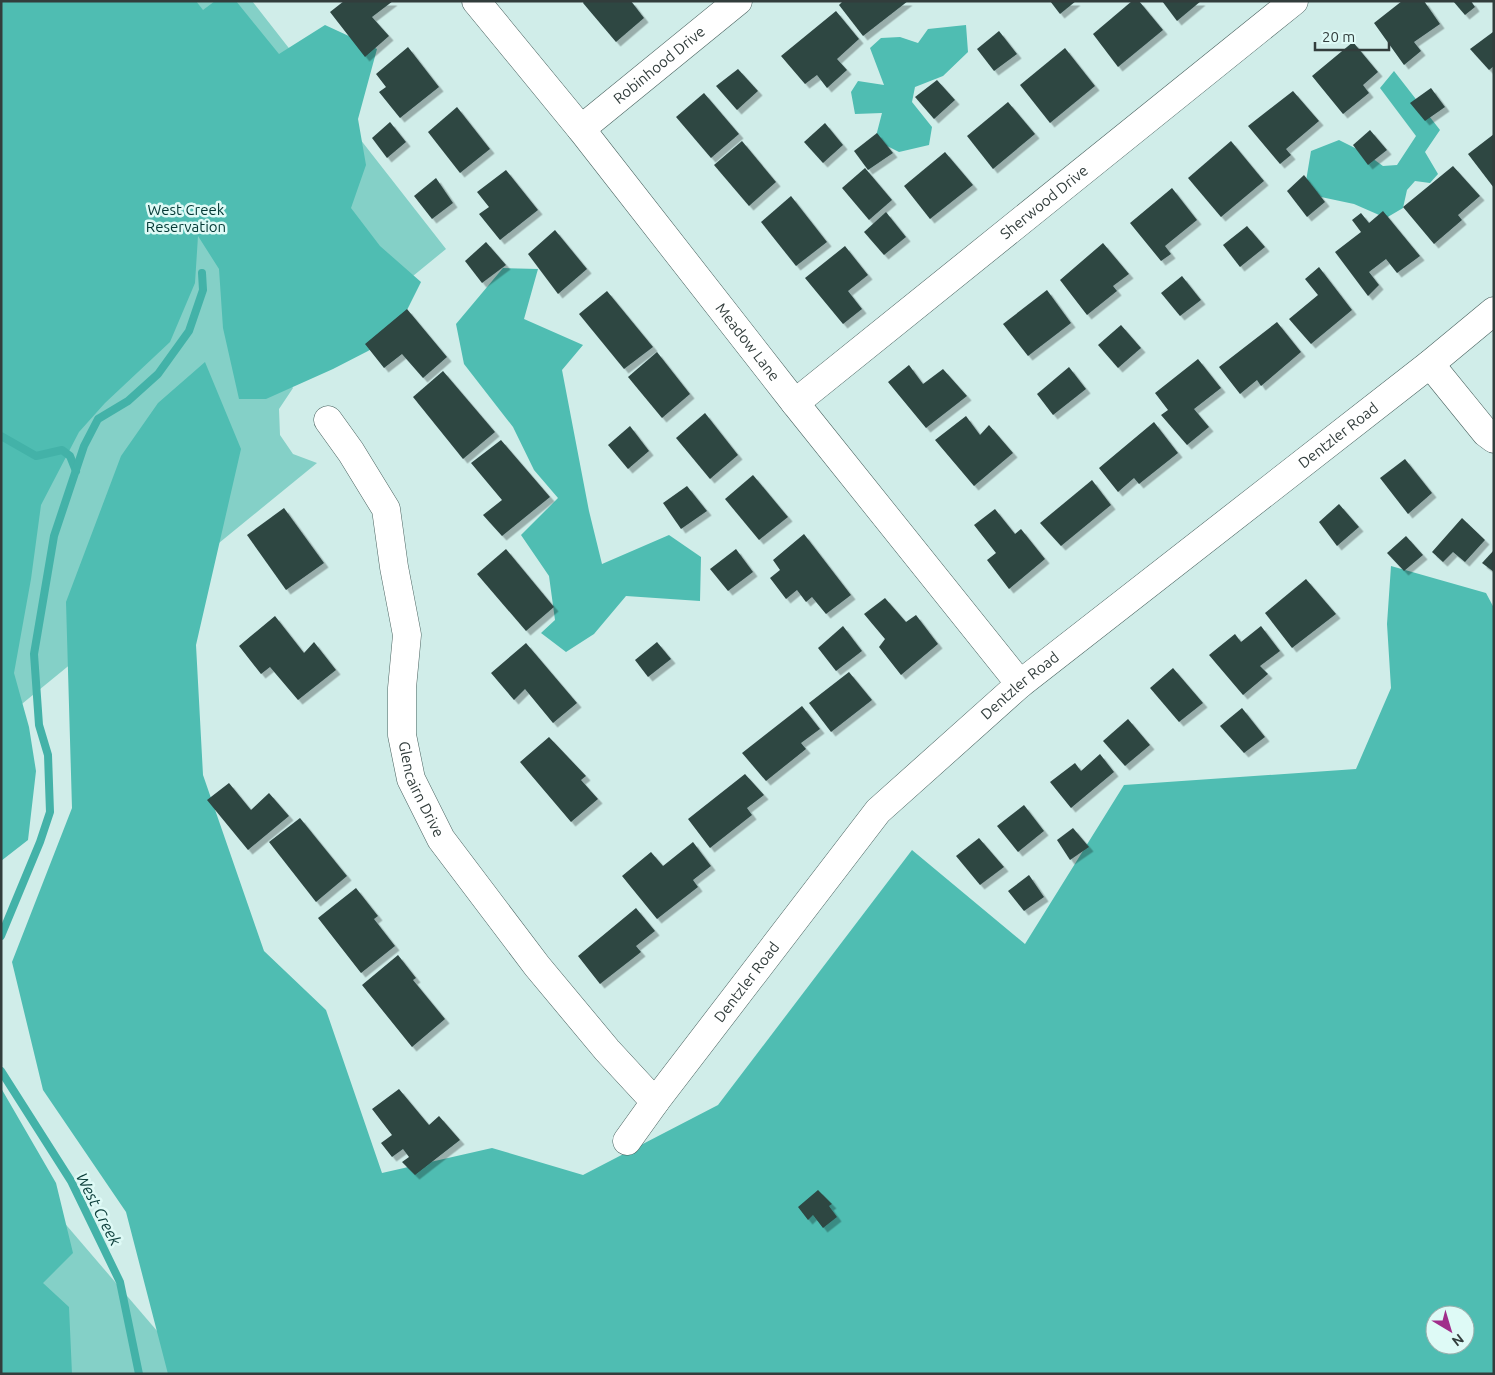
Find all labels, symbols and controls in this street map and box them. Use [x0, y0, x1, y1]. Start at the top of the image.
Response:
scale bar [1315, 20, 1389, 52]
street label: Robinhood Drive [610, 23, 708, 107]
text: 20 m [1322, 28, 1355, 45]
street label: Sherwood Drive [997, 161, 1091, 242]
park label: West Creek Reservation [146, 201, 226, 235]
street label: Meadow Lane [712, 300, 783, 384]
street label: Dentzler Road [1295, 399, 1381, 471]
street label: Dentzler Road [977, 648, 1062, 723]
street label: Glencairn Drive [395, 740, 448, 840]
street label: Dentzler Road [710, 938, 782, 1025]
water label: West Creek [73, 1170, 125, 1249]
north arrow [1425, 1305, 1475, 1355]
text: N [1449, 1331, 1467, 1350]

